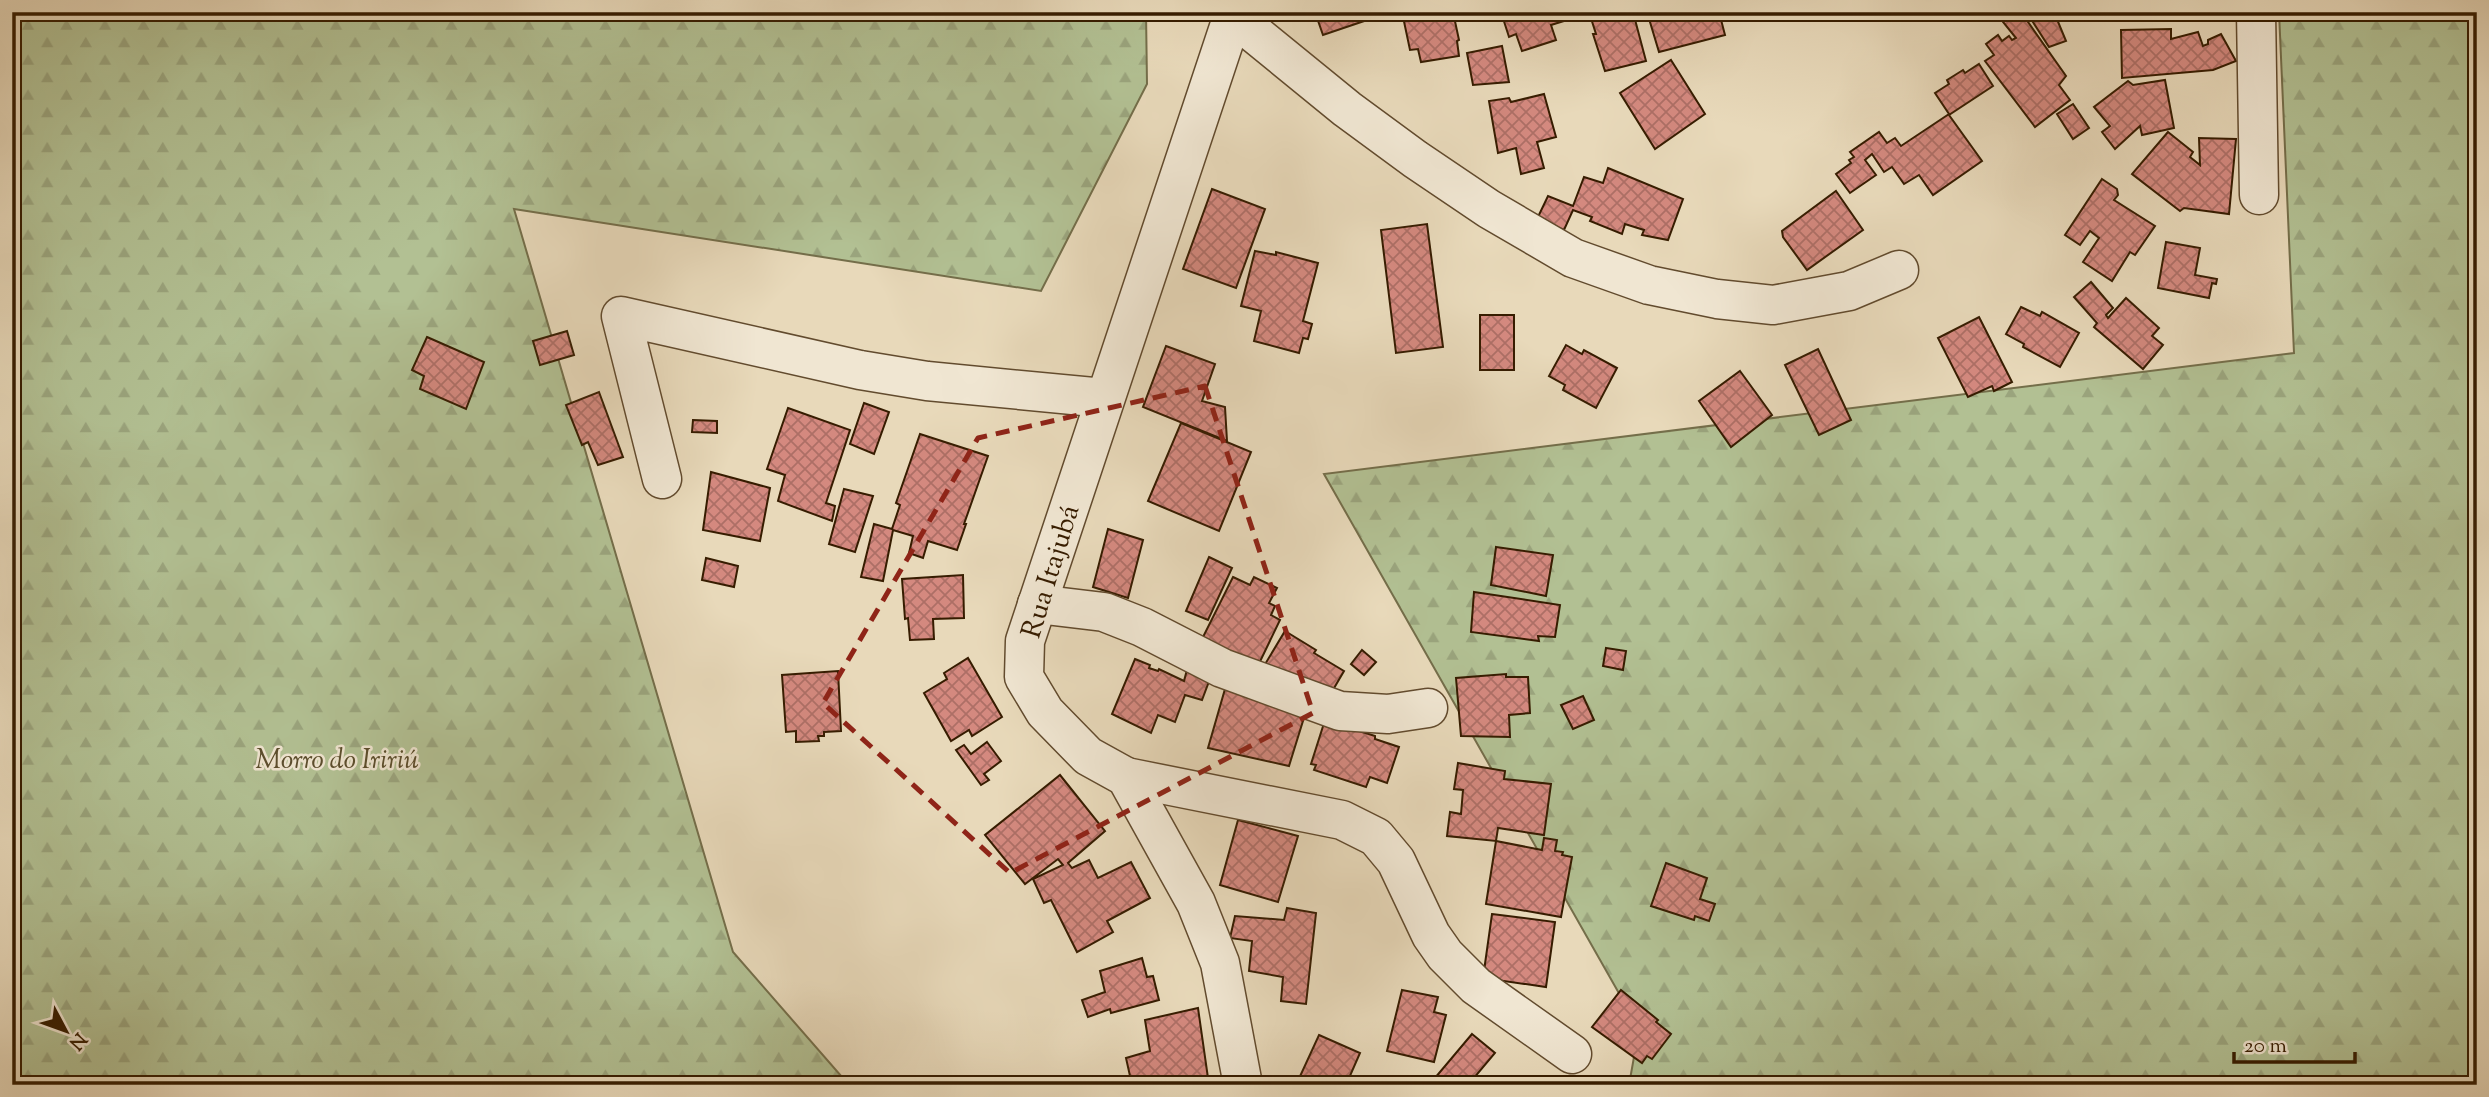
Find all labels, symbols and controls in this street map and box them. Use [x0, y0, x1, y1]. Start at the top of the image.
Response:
street label: Rua Itajubá [1013, 500, 1091, 643]
park label: Morro do Iririú [255, 741, 419, 781]
north arrow [32, 996, 102, 1066]
scale bar [2234, 1020, 2354, 1064]
text: N [62, 1026, 92, 1055]
text: 20 m [2244, 1032, 2287, 1062]

